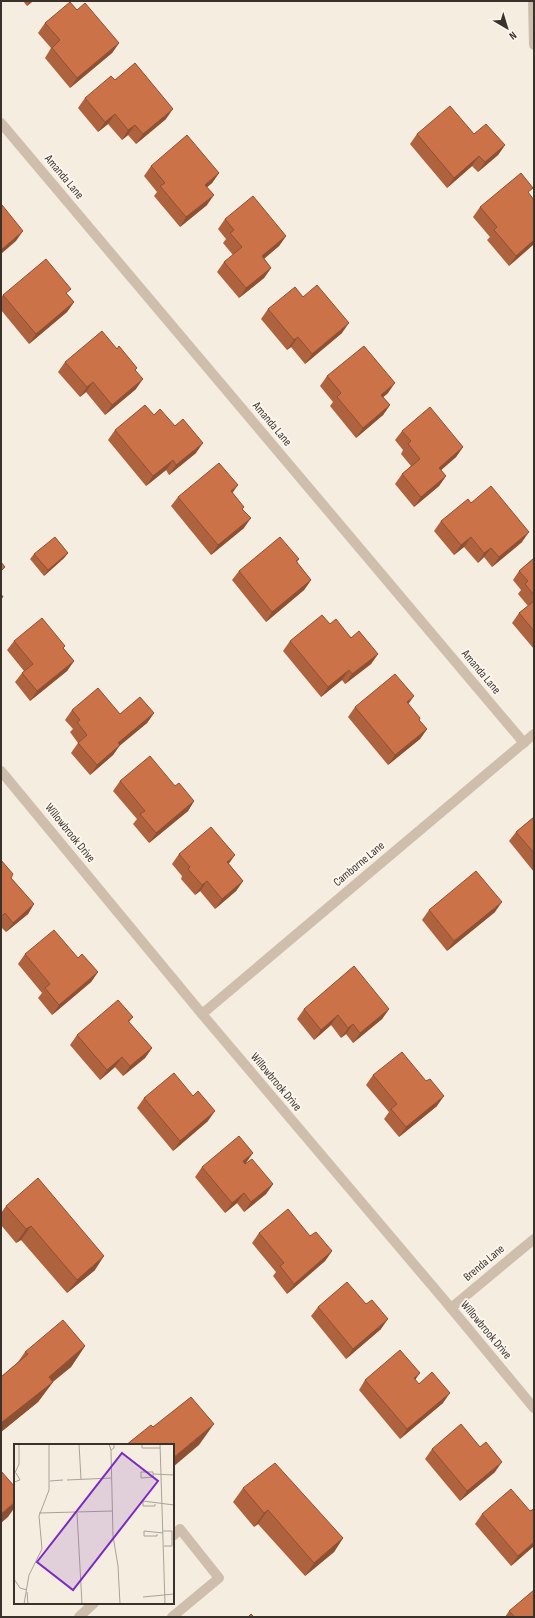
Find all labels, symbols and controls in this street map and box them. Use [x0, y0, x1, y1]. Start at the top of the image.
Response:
north arrow [487, 8, 527, 48]
text: N [506, 29, 519, 42]
street label: Amanda Lane [40, 151, 87, 202]
street label: Amanda Lane [248, 398, 295, 449]
street label: Amanda Lane [457, 646, 504, 697]
street label: Willowbrook Drive [42, 800, 99, 866]
street label: Camborne Lane [330, 838, 388, 890]
street label: Willowbrook Drive [247, 1050, 305, 1114]
street label: Brenda Lane [460, 1241, 508, 1285]
street label: Willowbrook Drive [457, 1298, 515, 1362]
inset map [14, 1444, 174, 1604]

